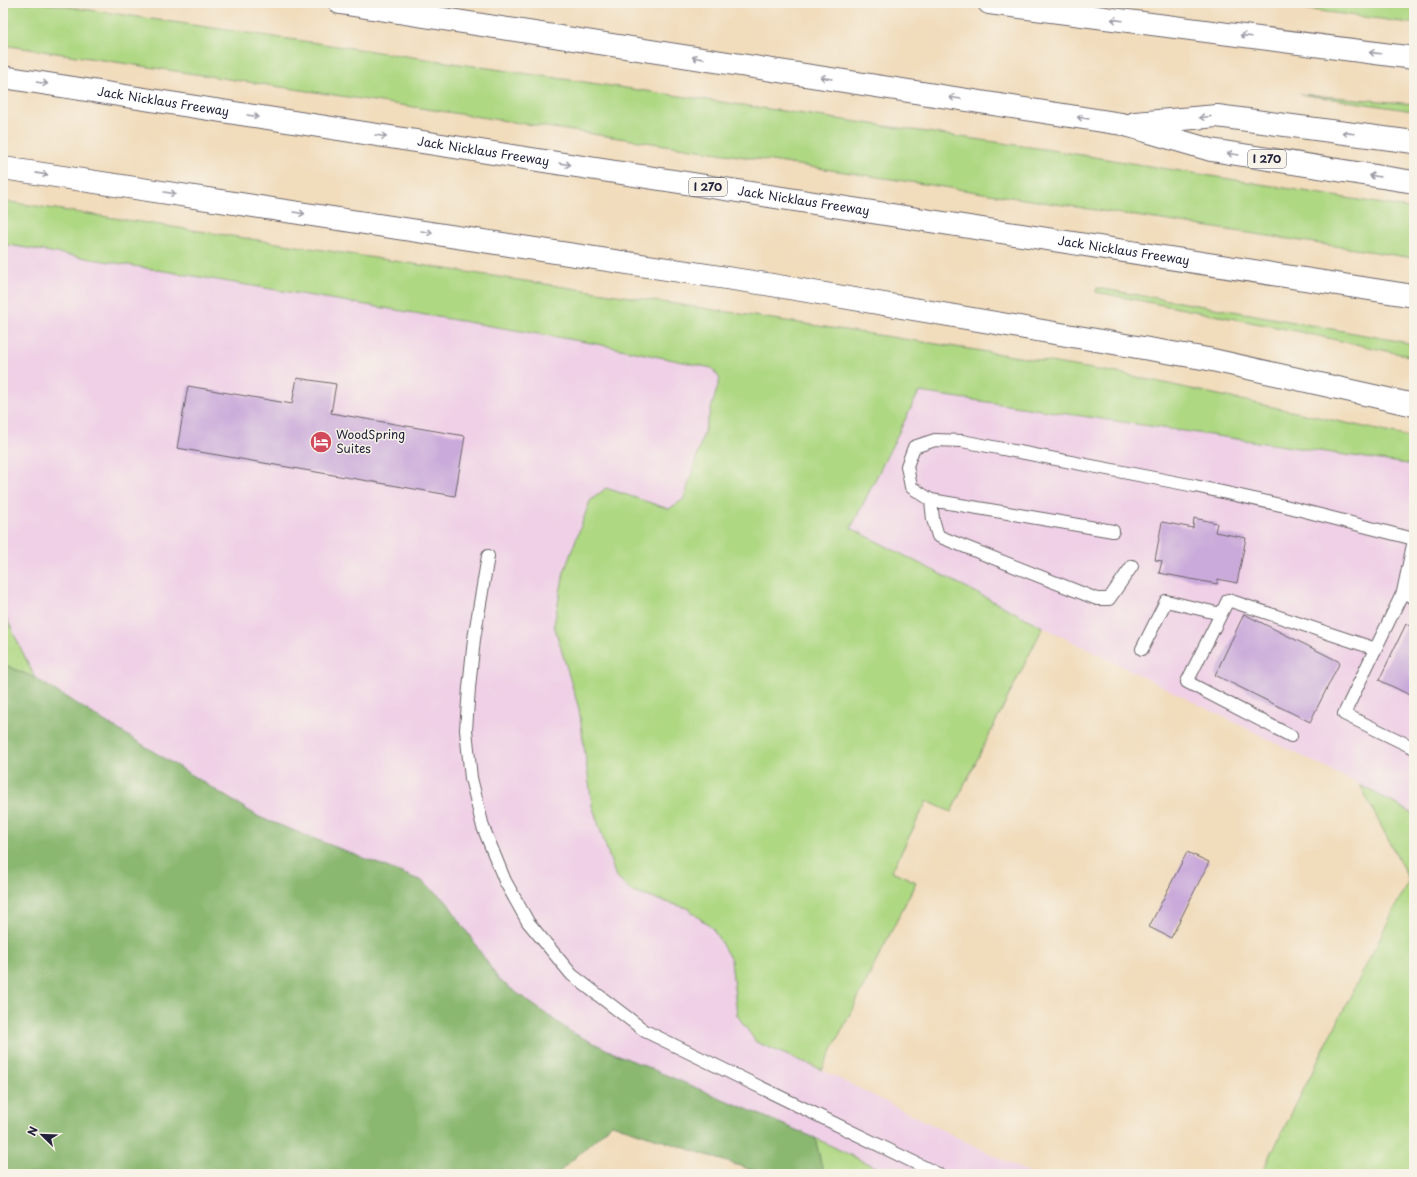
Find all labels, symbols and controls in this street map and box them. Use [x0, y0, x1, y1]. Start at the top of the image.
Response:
one-way arrow [1111, 16, 1124, 23]
one-way arrow [1240, 32, 1253, 40]
one-way arrow [1369, 49, 1382, 57]
one-way arrow [692, 54, 705, 62]
one-way arrow [820, 74, 833, 82]
one-way arrow [35, 79, 48, 87]
street label: Jack Nicklaus Freeway [96, 82, 230, 120]
one-way arrow [949, 94, 962, 102]
one-way arrow [246, 112, 259, 120]
one-way arrow [1077, 114, 1090, 122]
one-way arrow [1199, 114, 1212, 121]
one-way arrow [1342, 129, 1355, 137]
street label: Jack Nicklaus Freeway [416, 131, 551, 170]
one-way arrow [375, 132, 388, 140]
one-way arrow [1227, 150, 1240, 158]
road number: I 270 [1248, 150, 1286, 168]
one-way arrow [558, 160, 571, 168]
one-way arrow [35, 170, 48, 178]
one-way arrow [1369, 172, 1382, 180]
road number: I 270 [689, 178, 727, 196]
street label: Jack Nicklaus Freeway [736, 181, 871, 219]
one-way arrow [163, 189, 176, 197]
one-way arrow [292, 209, 305, 217]
one-way arrow [420, 228, 433, 236]
street label: Jack Nicklaus Freeway [1057, 231, 1191, 269]
place label: WoodSpring Suites [336, 425, 405, 457]
hotel icon: WoodSpring Suites [308, 429, 334, 455]
north arrow [22, 1115, 62, 1155]
text: N [23, 1123, 42, 1138]

